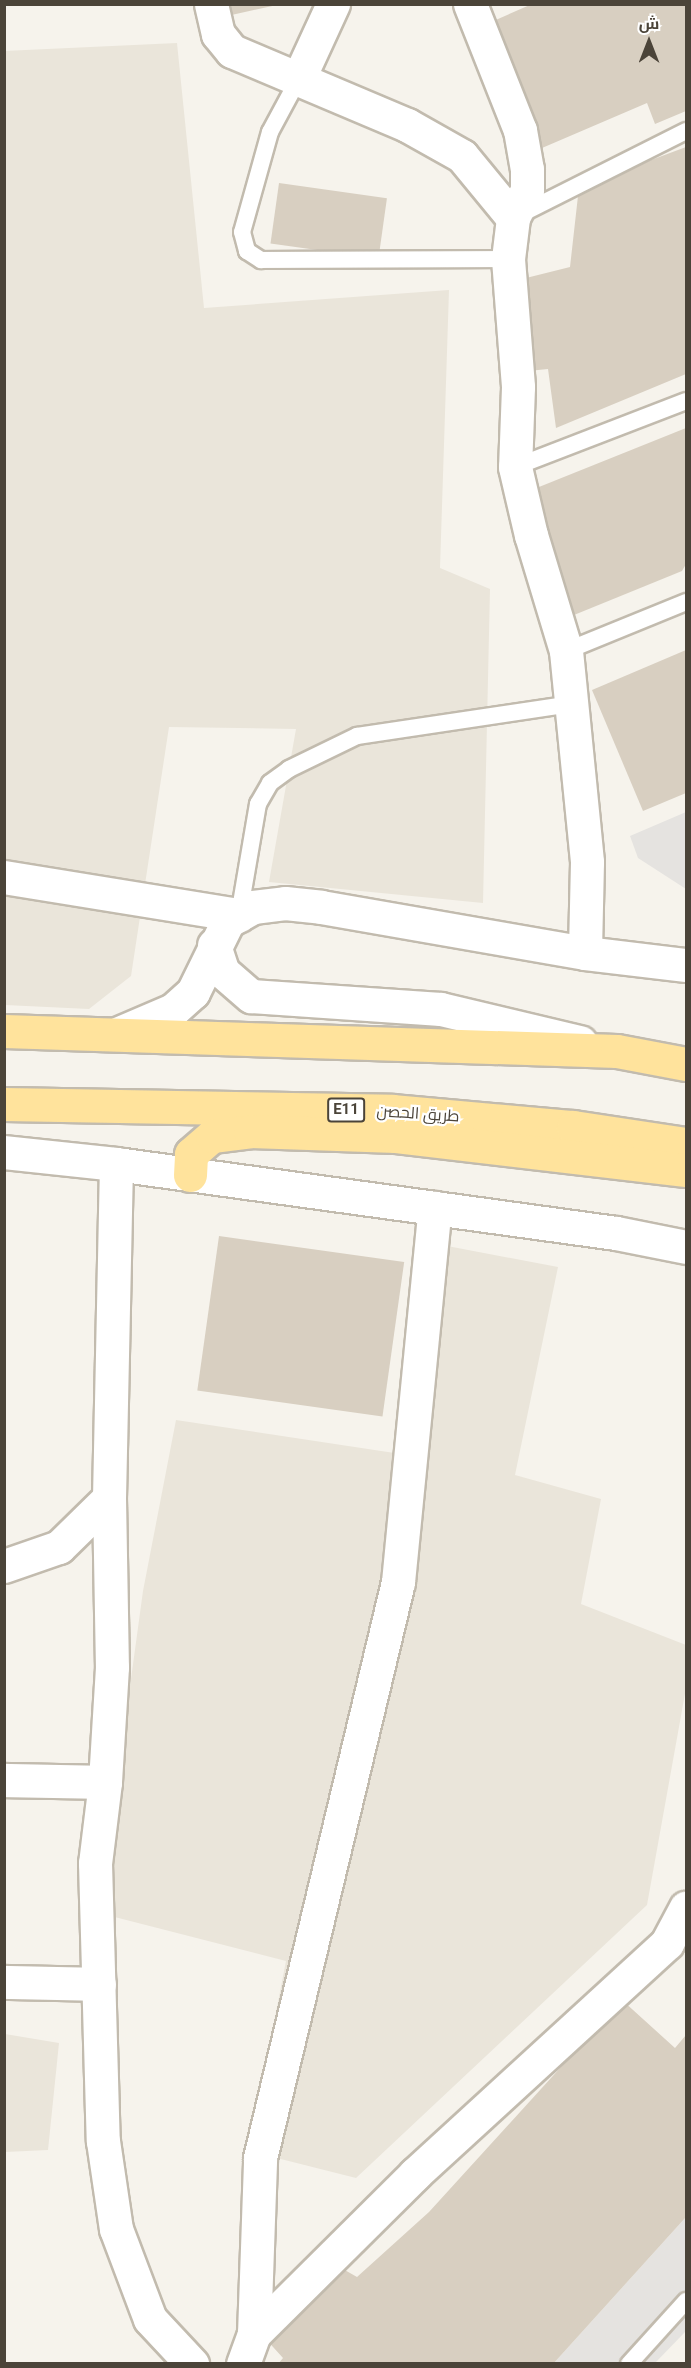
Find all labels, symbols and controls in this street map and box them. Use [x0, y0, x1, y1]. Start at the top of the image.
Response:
north arrow [619, 12, 679, 72]
text: ش [639, 14, 659, 33]
road number: E11 [326, 1098, 366, 1122]
street label: طريق الحصن [376, 1102, 460, 1126]

